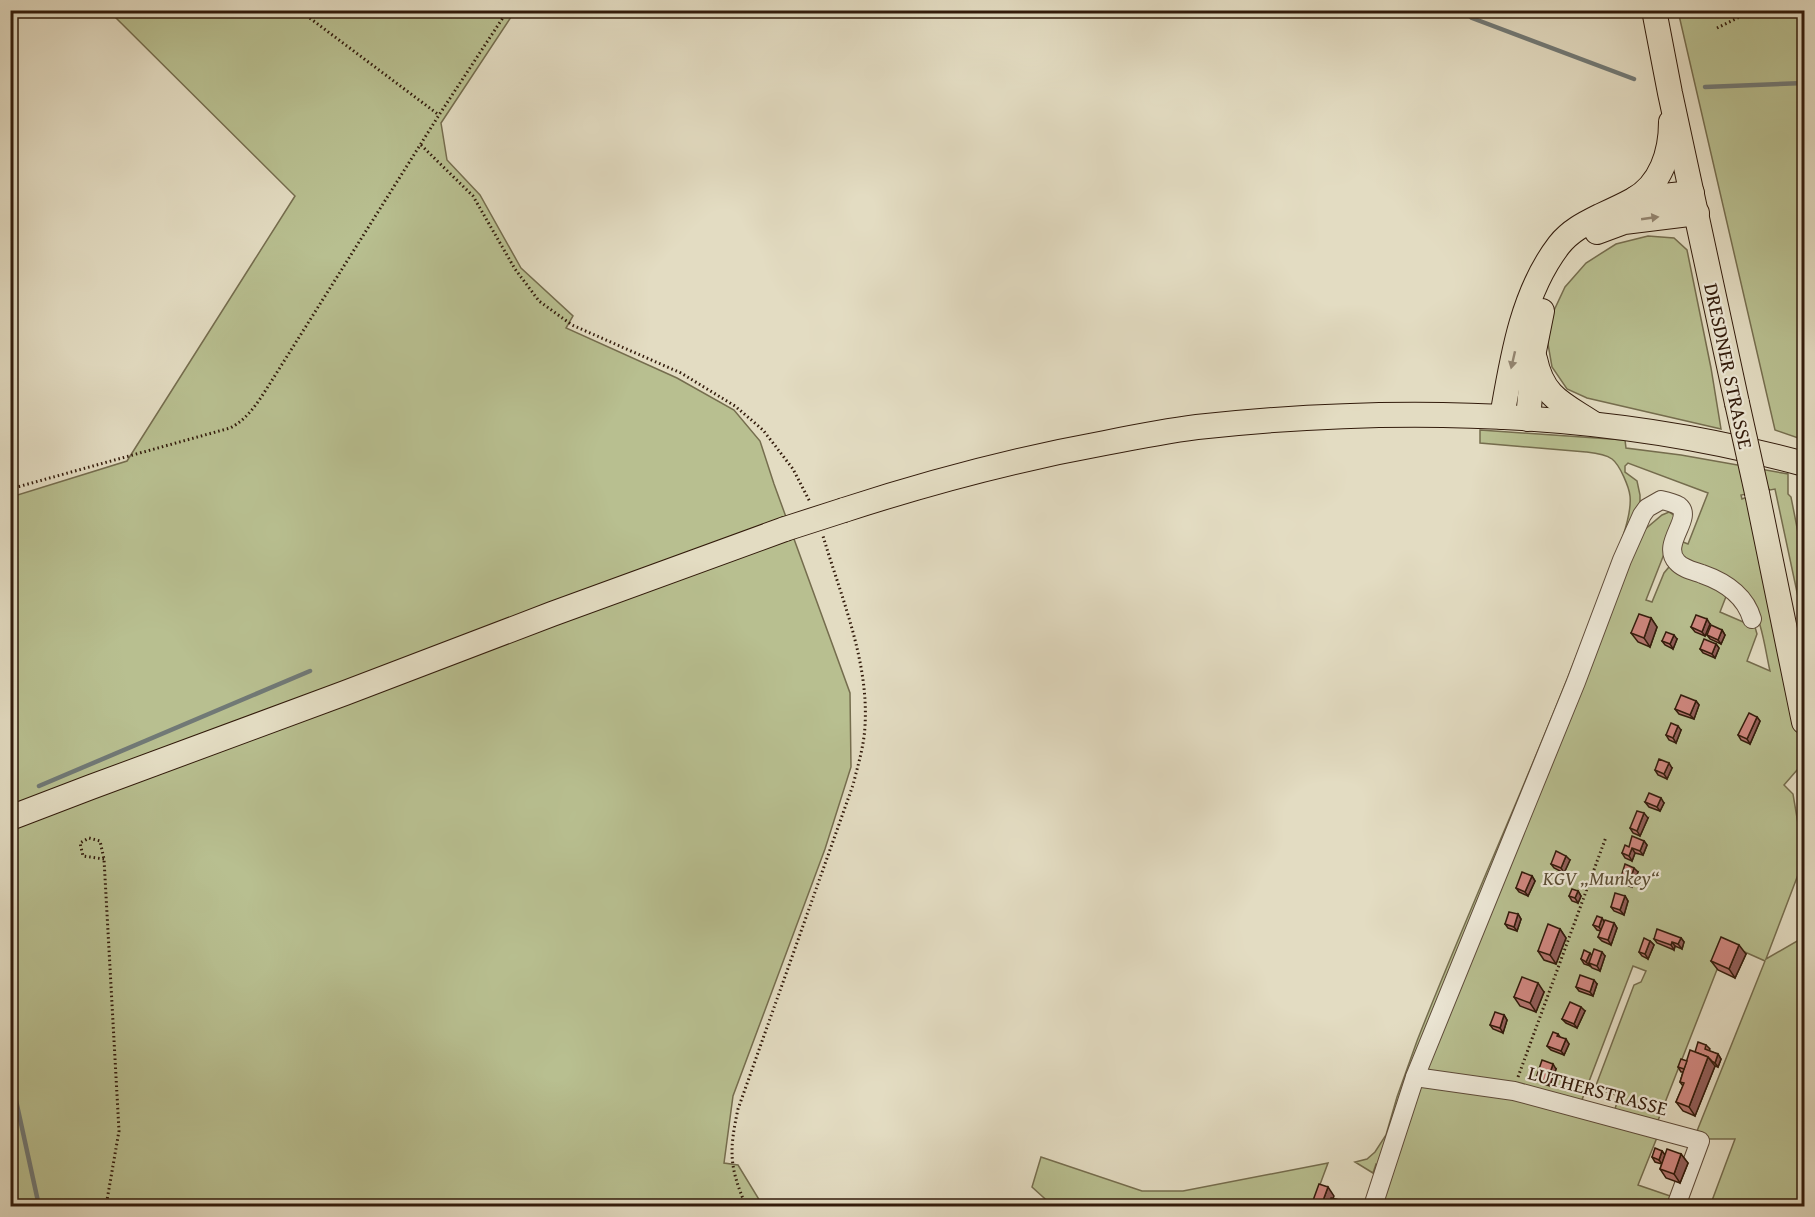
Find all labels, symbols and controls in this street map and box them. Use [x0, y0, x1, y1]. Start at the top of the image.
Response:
one-way arrow [1641, 214, 1660, 223]
street label: DRESDNER STRASSE [1697, 280, 1761, 452]
one-way arrow [1508, 350, 1518, 369]
park label: KGV „Munkey“ [1542, 863, 1660, 892]
street label: LUTHERSTRASSE [1525, 1057, 1671, 1123]

